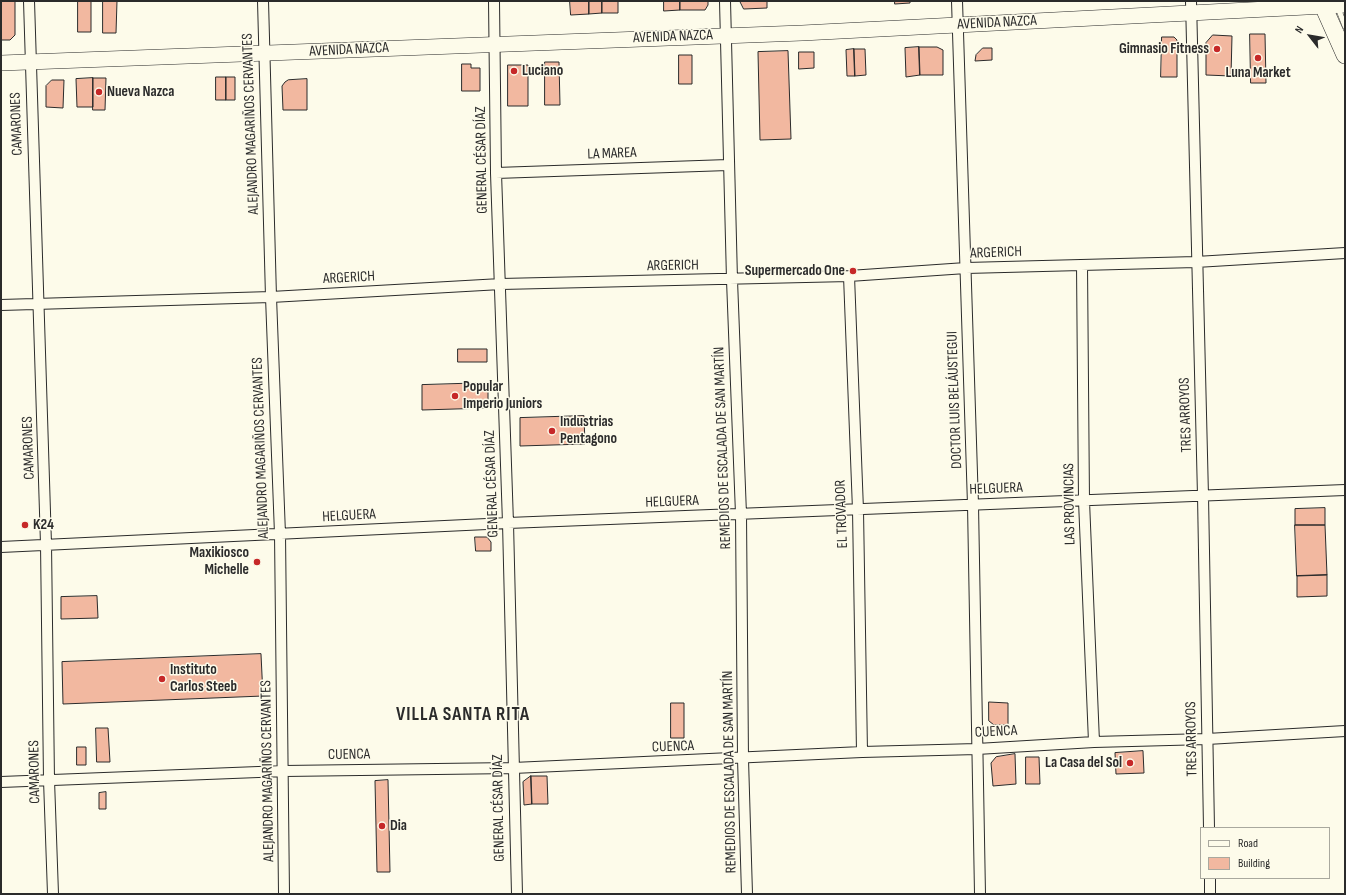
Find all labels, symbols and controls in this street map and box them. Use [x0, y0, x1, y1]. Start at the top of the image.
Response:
street label: AVENIDA NAZCA [957, 12, 1037, 34]
north arrow [1290, 16, 1330, 56]
text: N [1292, 24, 1306, 35]
street label: AVENIDA NAZCA [633, 27, 713, 47]
street label: ALEJANDRO MAGARIÑOS CERVANTES [239, 33, 263, 215]
street label: AVENIDA NAZCA [309, 39, 389, 61]
place label: Gimnasio Fitness [1119, 40, 1209, 58]
marker: Gimnasio Fitness [1212, 44, 1222, 54]
marker: Luna Market [1253, 53, 1263, 63]
place label: Luciano [522, 62, 563, 80]
place label: Luna Market [1225, 64, 1291, 82]
marker: Luciano [509, 66, 519, 76]
place label: Nueva Nazca [107, 83, 174, 101]
marker: Nueva Nazca [94, 87, 104, 97]
street label: CAMARONES [7, 92, 27, 156]
street label: GENERAL CÉSAR DÍAZ [472, 106, 492, 214]
street label: LA MAREA [587, 144, 637, 164]
street label: ARGERICH [970, 243, 1022, 263]
street label: ARGERICH [647, 257, 699, 275]
place label: Supermercado One [745, 262, 845, 280]
marker: Supermercado One [848, 266, 858, 276]
street label: ARGERICH [323, 268, 375, 288]
street label: DOCTOR LUIS BELÁUSTEGUI [944, 331, 966, 469]
street label: REMEDIOS DE ESCALADA DE SAN MARTÍN [710, 346, 736, 550]
street label: ALEJANDRO MAGARIÑOS CERVANTES [249, 357, 273, 539]
street label: TRES ARROYOS [1176, 377, 1196, 453]
place label: Popular Imperio Juniors [463, 378, 542, 413]
marker: Popular Imperio Juniors [450, 391, 460, 401]
place label: Industrias Pentagono [560, 413, 617, 448]
street label: CAMARONES [19, 416, 39, 480]
marker: Industrias Pentagono [547, 426, 557, 436]
street label: GENERAL CÉSAR DÍAZ [481, 430, 503, 538]
street label: LAS PROVINCIAS [1060, 463, 1080, 545]
street label: EL TROVADOR [832, 479, 852, 549]
street label: HELGUERA [969, 479, 1023, 499]
street label: HELGUERA [645, 492, 699, 512]
street label: HELGUERA [322, 506, 376, 526]
place label: K24 [33, 516, 54, 534]
marker: K24 [20, 520, 30, 530]
place label: Maxikiosco Michelle [190, 544, 249, 579]
marker: Maxikiosco Michelle [252, 557, 262, 567]
place label: Instituto Carlos Steeb [170, 661, 237, 696]
street label: REMEDIOS DE ESCALADA DE SAN MARTÍN [719, 671, 741, 873]
marker: Instituto Carlos Steeb [157, 674, 167, 684]
street label: ALEJANDRO MAGARIÑOS CERVANTES [257, 680, 279, 862]
street label: TRES ARROYOS [1182, 701, 1202, 777]
district label: VILLA SANTA RITA [396, 704, 530, 726]
street label: CUENCA [974, 722, 1018, 742]
street label: CUENCA [652, 737, 694, 757]
street label: CAMARONES [25, 740, 45, 804]
street label: CUENCA [328, 746, 370, 764]
street label: GENERAL CÉSAR DÍAZ [489, 754, 509, 862]
place label: La Casa del Sol [1045, 754, 1122, 772]
marker: La Casa del Sol [1125, 758, 1135, 768]
place label: Dia [390, 817, 407, 835]
marker: Dia [377, 821, 387, 831]
legend [1200, 827, 1330, 879]
text: Road [1238, 836, 1258, 851]
text: Building [1238, 856, 1270, 871]

